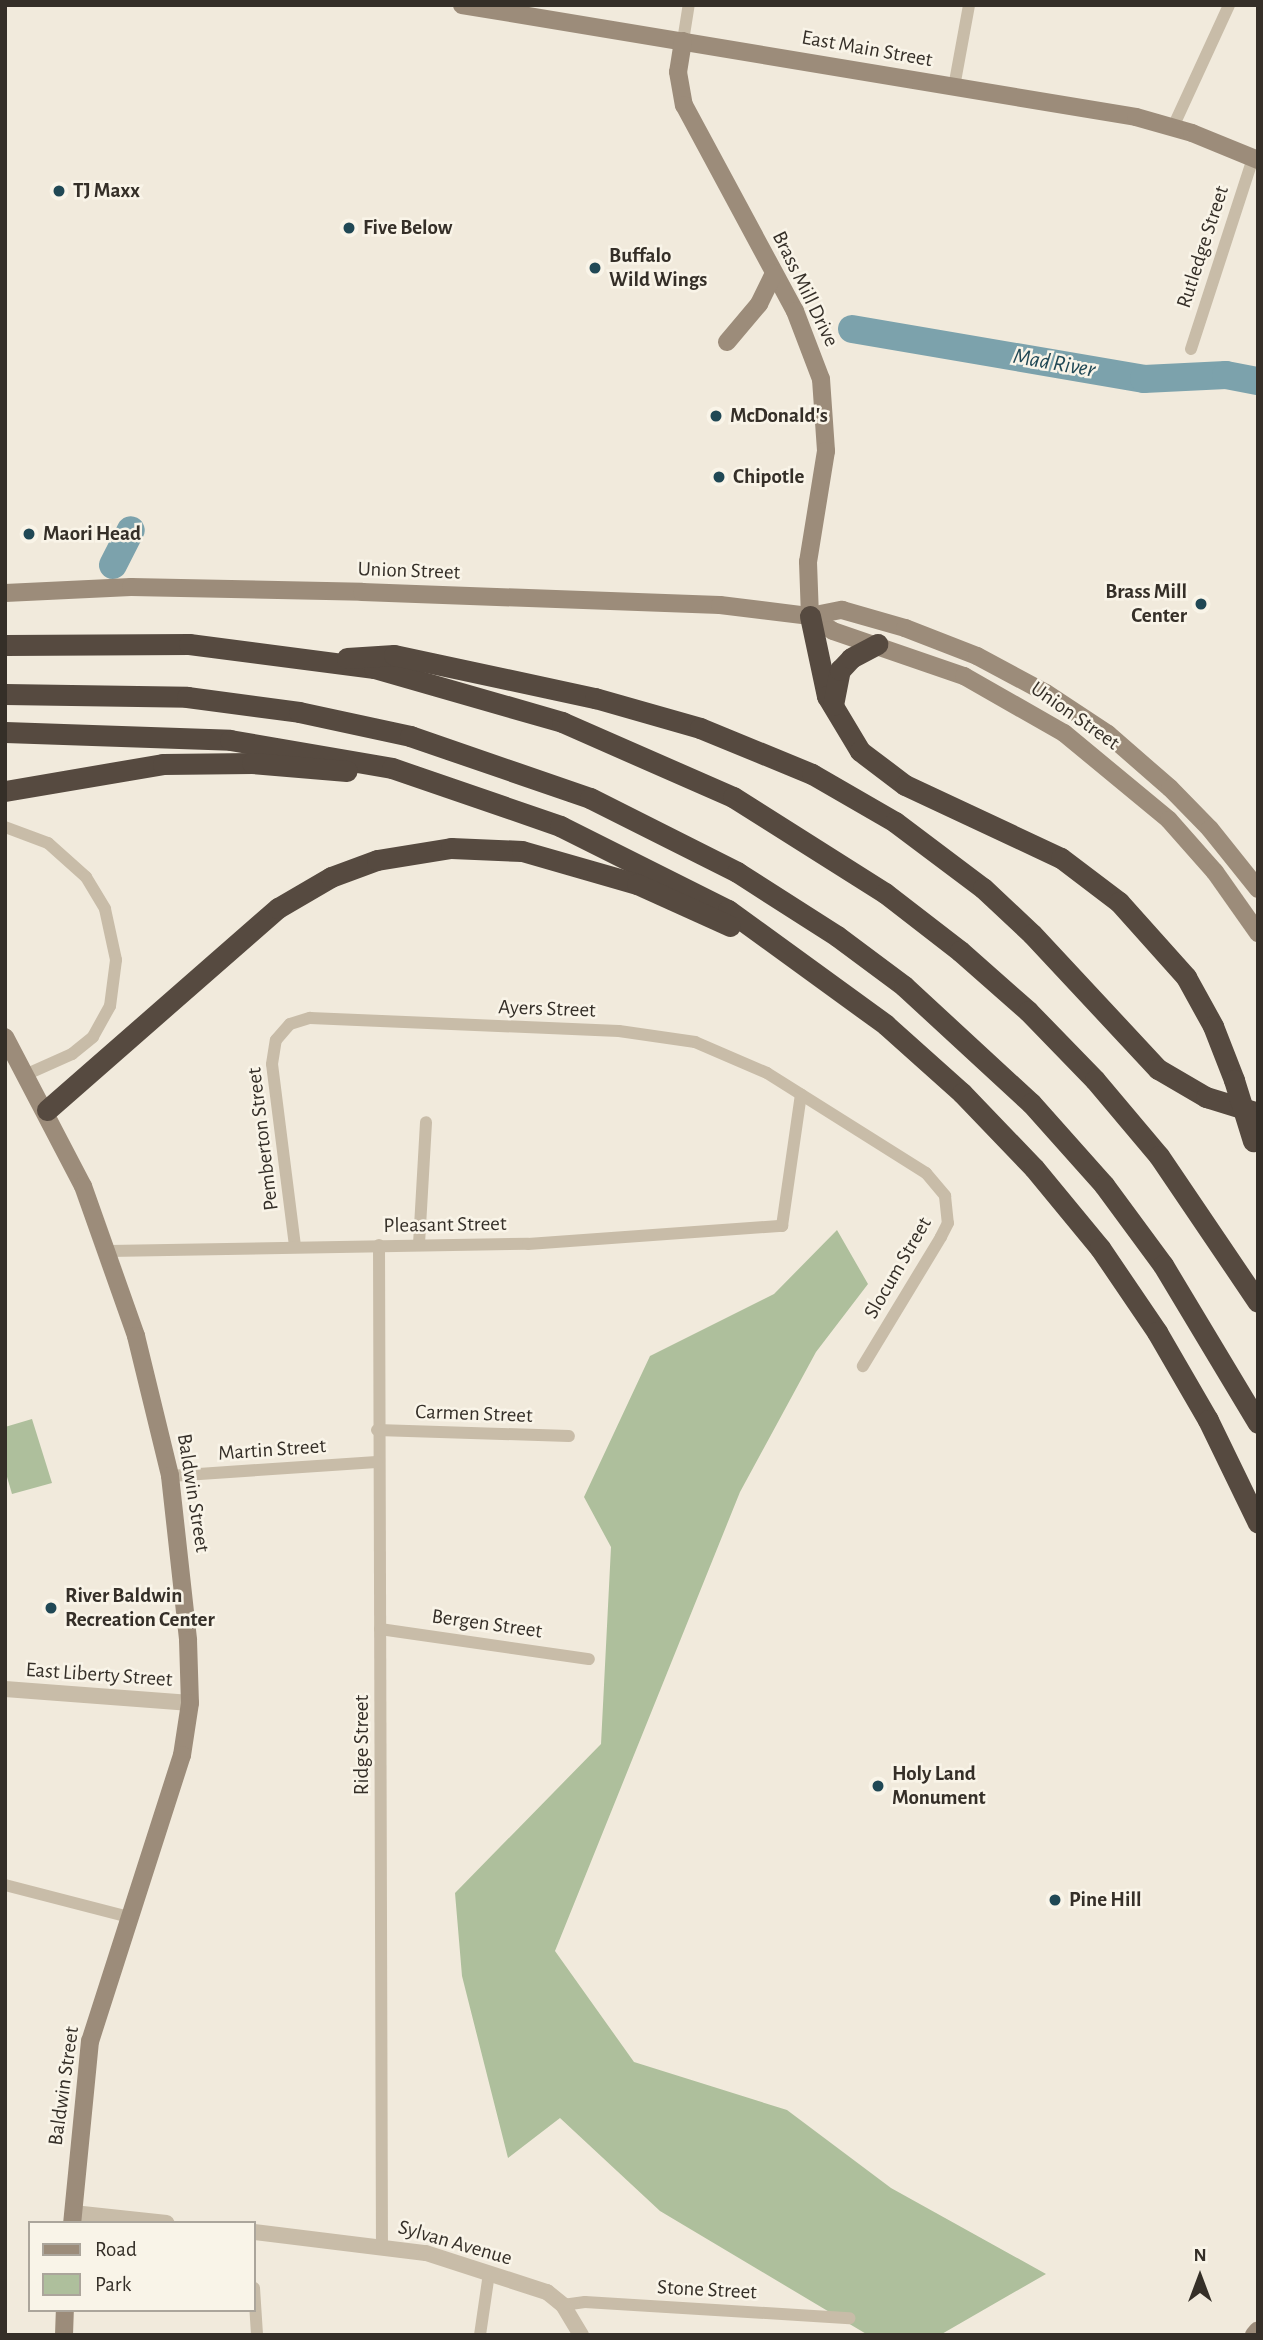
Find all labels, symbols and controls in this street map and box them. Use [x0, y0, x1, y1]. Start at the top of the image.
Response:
street label: East Main Street [800, 25, 934, 73]
place label: TJ Maxx [73, 178, 140, 204]
marker: TJ Maxx [51, 183, 67, 199]
street label: Rutledge Street [1171, 183, 1235, 311]
place label: Five Below [363, 215, 452, 241]
marker: Five Below [341, 220, 357, 236]
street label: Brass Mill Drive [766, 227, 844, 351]
place label: Buffalo Wild Wings [609, 243, 707, 293]
marker: Buffalo Wild Wings [587, 260, 603, 276]
water label: Mad River [1011, 343, 1097, 385]
place label: McDonald's [730, 403, 828, 429]
marker: McDonald's [708, 408, 724, 424]
place label: Chipotle [733, 464, 804, 490]
marker: Chipotle [711, 469, 727, 485]
place label: Maori Head [43, 521, 141, 547]
marker: Maori Head [21, 526, 37, 542]
street label: Union Street [357, 557, 461, 585]
place label: Brass Mill Center [1105, 579, 1187, 629]
marker: Brass Mill Center [1193, 596, 1209, 612]
street label: Union Street [1026, 676, 1124, 756]
street label: Ayers Street [498, 995, 596, 1023]
street label: Pemberton Street [242, 1066, 284, 1212]
street label: Pleasant Street [383, 1211, 507, 1239]
street label: Slocum Street [859, 1213, 937, 1323]
street label: Carmen Street [415, 1399, 533, 1429]
street label: Baldwin Street [171, 1432, 215, 1554]
street label: Martin Street [217, 1434, 327, 1466]
place label: River Baldwin Recreation Center [65, 1583, 215, 1633]
marker: River Baldwin Recreation Center [43, 1600, 59, 1616]
street label: Bergen Street [430, 1604, 544, 1644]
street label: East Liberty Street [25, 1657, 173, 1693]
street label: Ridge Street [349, 1695, 375, 1795]
place label: Holy Land Monument [892, 1761, 986, 1811]
marker: Holy Land Monument [870, 1778, 886, 1794]
place label: Pine Hill [1069, 1887, 1141, 1913]
marker: Pine Hill [1047, 1892, 1063, 1908]
street label: Baldwin Street [43, 2025, 85, 2147]
street label: Sylvan Avenue [395, 2215, 515, 2271]
legend [28, 2221, 256, 2312]
text: Road [95, 2239, 137, 2260]
north arrow [1165, 2242, 1235, 2312]
text: N [1193, 2246, 1207, 2265]
text: Park [95, 2274, 131, 2295]
street label: Stone Street [656, 2275, 758, 2305]

